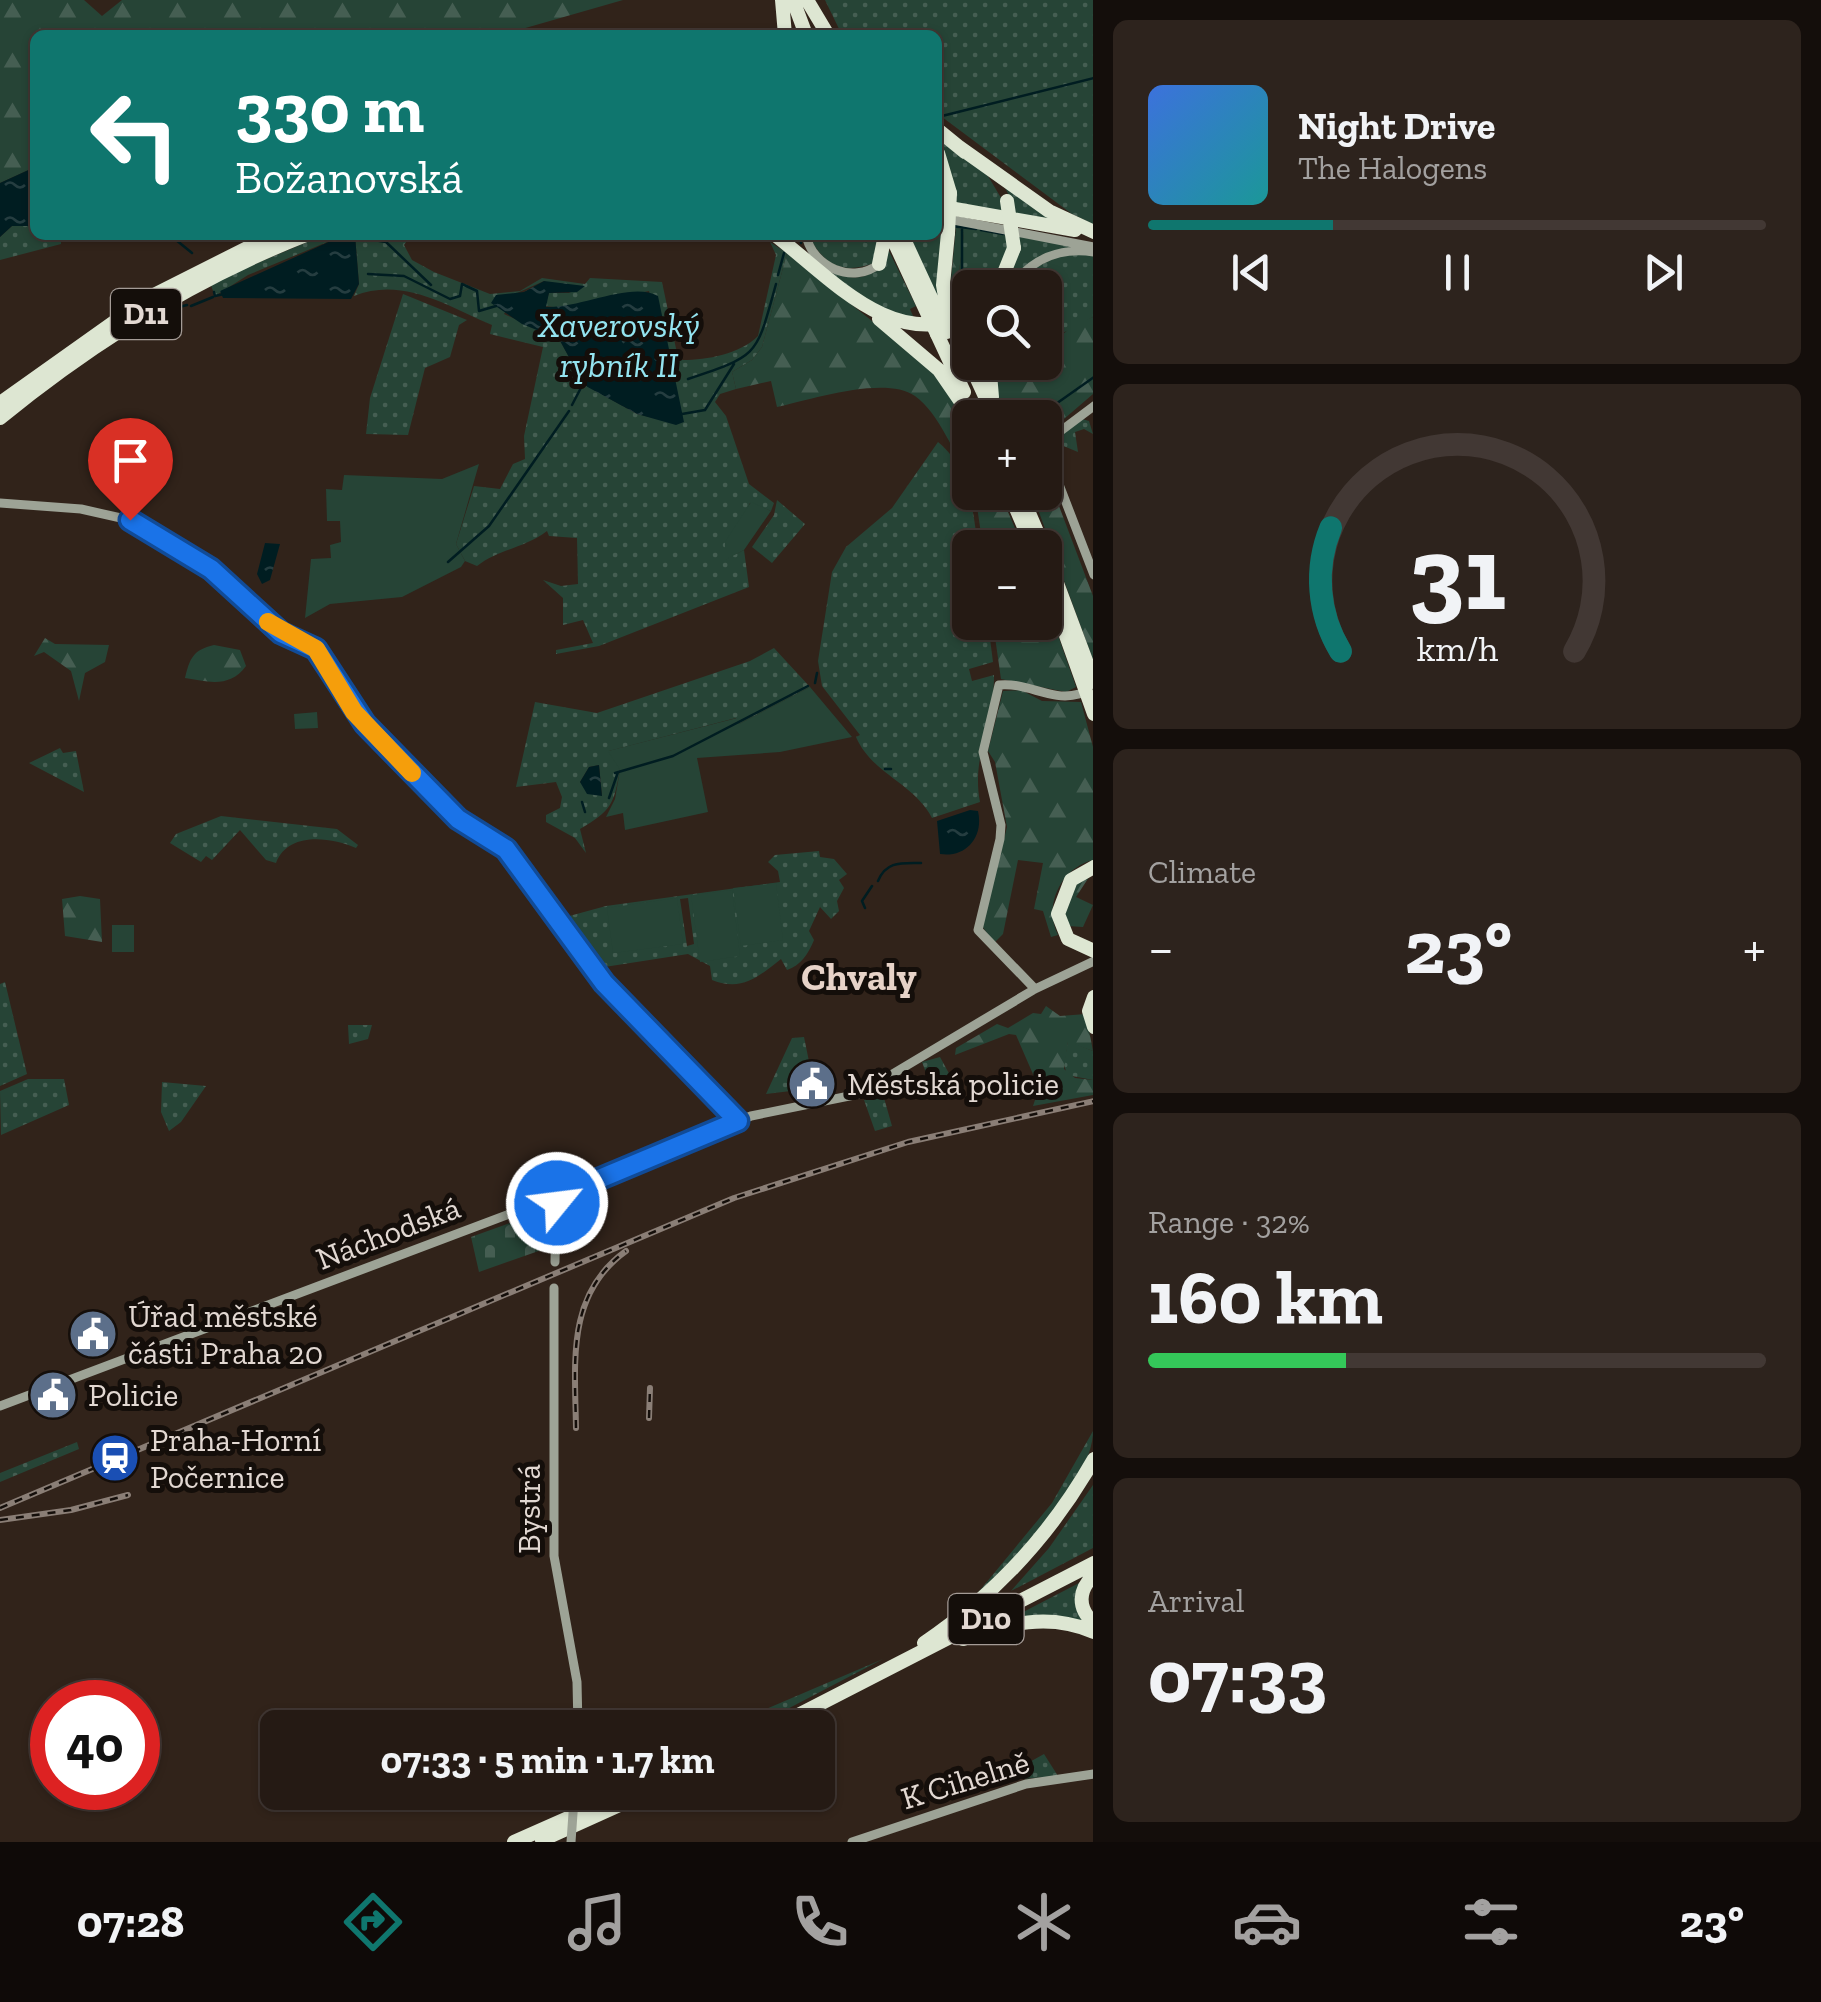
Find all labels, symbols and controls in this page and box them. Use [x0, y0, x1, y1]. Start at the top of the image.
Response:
text: 330 m [235, 66, 424, 150]
icon: left [70, 70, 200, 200]
text: Night Drive [1298, 103, 1495, 149]
text: The Halogens [1298, 149, 1487, 187]
text: Božanovská [235, 151, 463, 205]
icon: previous [1224, 245, 1279, 300]
icon: pause [1430, 245, 1485, 300]
icon: next [1636, 245, 1691, 300]
map controls [952, 270, 1062, 640]
button: search [952, 270, 1062, 380]
road number: D11 [111, 289, 181, 339]
water label: Xaverovský rybník II [537, 304, 700, 386]
button: + [952, 400, 1062, 510]
pin [88, 418, 173, 521]
icon: arrive [103, 433, 158, 488]
text: 31 [1408, 511, 1506, 636]
button: − [952, 530, 1062, 640]
text: km/h [1416, 627, 1498, 670]
text: Climate [1148, 853, 1256, 891]
text: 23° [1405, 902, 1512, 992]
text: − [1148, 915, 1174, 981]
text: + [1743, 915, 1766, 981]
district label: Chvaly [801, 954, 917, 1000]
public building icon: Městská policie [786, 1058, 838, 1110]
place label: Městská policie [847, 1065, 1059, 1103]
position arrow [505, 1151, 609, 1255]
street label: Náchodská [311, 1188, 465, 1278]
text: Range · 32% [1148, 1203, 1310, 1241]
text: 160 km [1148, 1252, 1383, 1342]
place label: Úřad městské části Praha 20 [128, 1297, 323, 1372]
public building icon: Úřad městské části Praha 20 [67, 1308, 119, 1360]
public building icon: Policie [27, 1369, 79, 1421]
place label: Policie [88, 1376, 178, 1414]
place label: Praha-Horní Počernice [150, 1421, 321, 1496]
station icon: Praha-Horní Počernice [89, 1432, 141, 1484]
street label: Bystrá [510, 1464, 548, 1554]
text: Arrival [1148, 1582, 1244, 1620]
road number: D10 [948, 1594, 1024, 1644]
text: 07:33 [1148, 1631, 1327, 1721]
speed limit sign: 40 [30, 1680, 160, 1810]
text: 07:33 · 5 min · 1.7 km [381, 1737, 714, 1783]
street label: K Cihelně [896, 1743, 1034, 1817]
icon: directions [338, 1887, 408, 1957]
icon: music [562, 1887, 632, 1957]
icon: phone [785, 1887, 855, 1957]
icon: climate [1009, 1887, 1079, 1957]
icon: car [1232, 1887, 1302, 1957]
icon: filters [1456, 1887, 1526, 1957]
text: 07:28 [77, 1895, 185, 1949]
text: 23° [1680, 1895, 1744, 1949]

